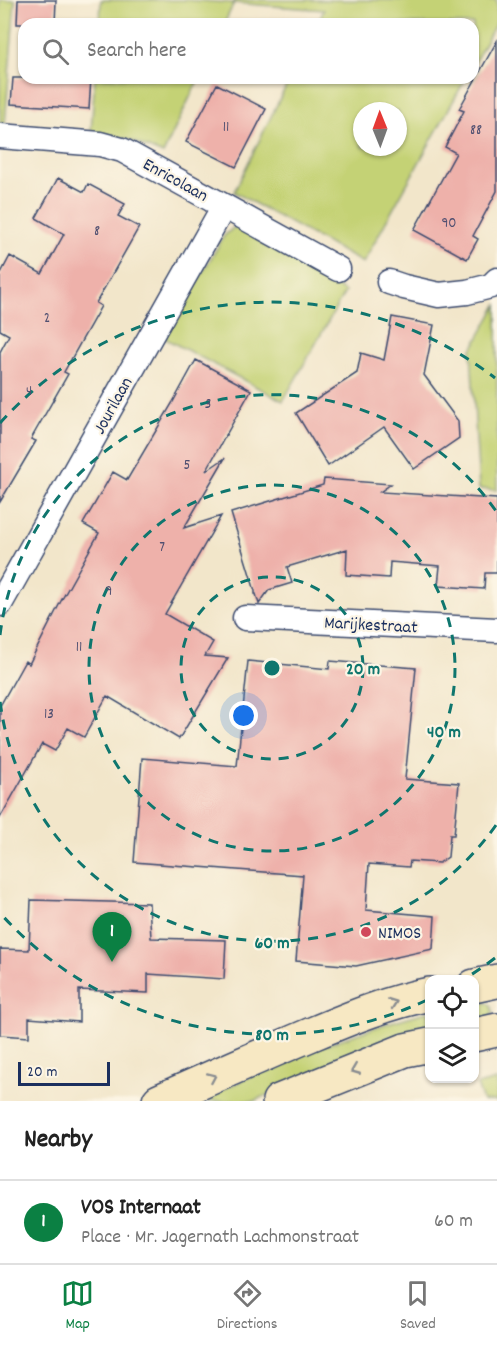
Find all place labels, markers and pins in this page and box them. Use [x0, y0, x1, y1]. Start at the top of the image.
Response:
centre of rings [262, 658, 282, 678]
pin: 1 [92, 912, 132, 962]
place label: NIMOS [378, 922, 421, 947]
marker: NIMOS [359, 925, 373, 939]

